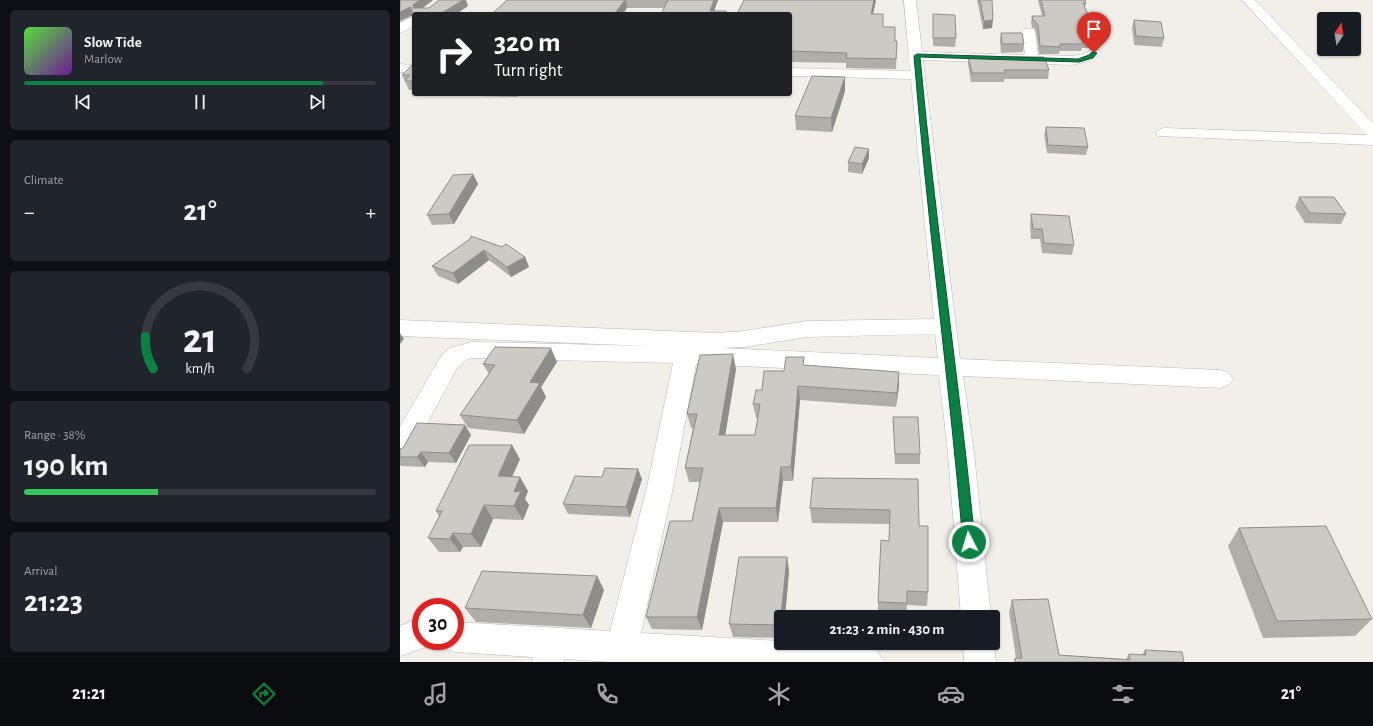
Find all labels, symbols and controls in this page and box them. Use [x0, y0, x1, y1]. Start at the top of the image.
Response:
pin [1077, 12, 1111, 53]
north arrow [1317, 12, 1361, 56]
map controls [1317, 12, 1361, 56]
icon: arrive [1083, 18, 1105, 40]
icon: right [428, 28, 480, 80]
text: 320 m [494, 29, 561, 57]
text: Slow Tide [84, 35, 142, 50]
text: Marlow [84, 53, 122, 66]
text: Turn right [494, 62, 563, 80]
icon: previous [72, 91, 94, 113]
icon: pause [189, 91, 211, 113]
icon: next [306, 91, 328, 113]
text: Climate [24, 174, 63, 187]
text: 21° [183, 196, 217, 226]
text: − [24, 201, 35, 223]
text: + [365, 201, 376, 223]
text: 21 [183, 319, 217, 360]
text: km/h [185, 362, 215, 376]
text: Range · 38% [24, 429, 85, 442]
text: 190 km [24, 451, 109, 481]
position arrow [948, 521, 990, 563]
text: Arrival [24, 565, 57, 578]
text: 21:23 [24, 587, 83, 617]
speed limit sign: 30 [412, 598, 464, 650]
text: 21:23 · 2 min · 430 m [830, 622, 944, 637]
icon: directions [250, 680, 278, 708]
icon: music [422, 680, 450, 708]
icon: phone [593, 680, 621, 708]
icon: climate [765, 680, 793, 708]
icon: car [937, 680, 965, 708]
icon: filters [1109, 680, 1137, 708]
text: 21:21 [72, 685, 106, 703]
text: 21° [1281, 685, 1301, 703]

